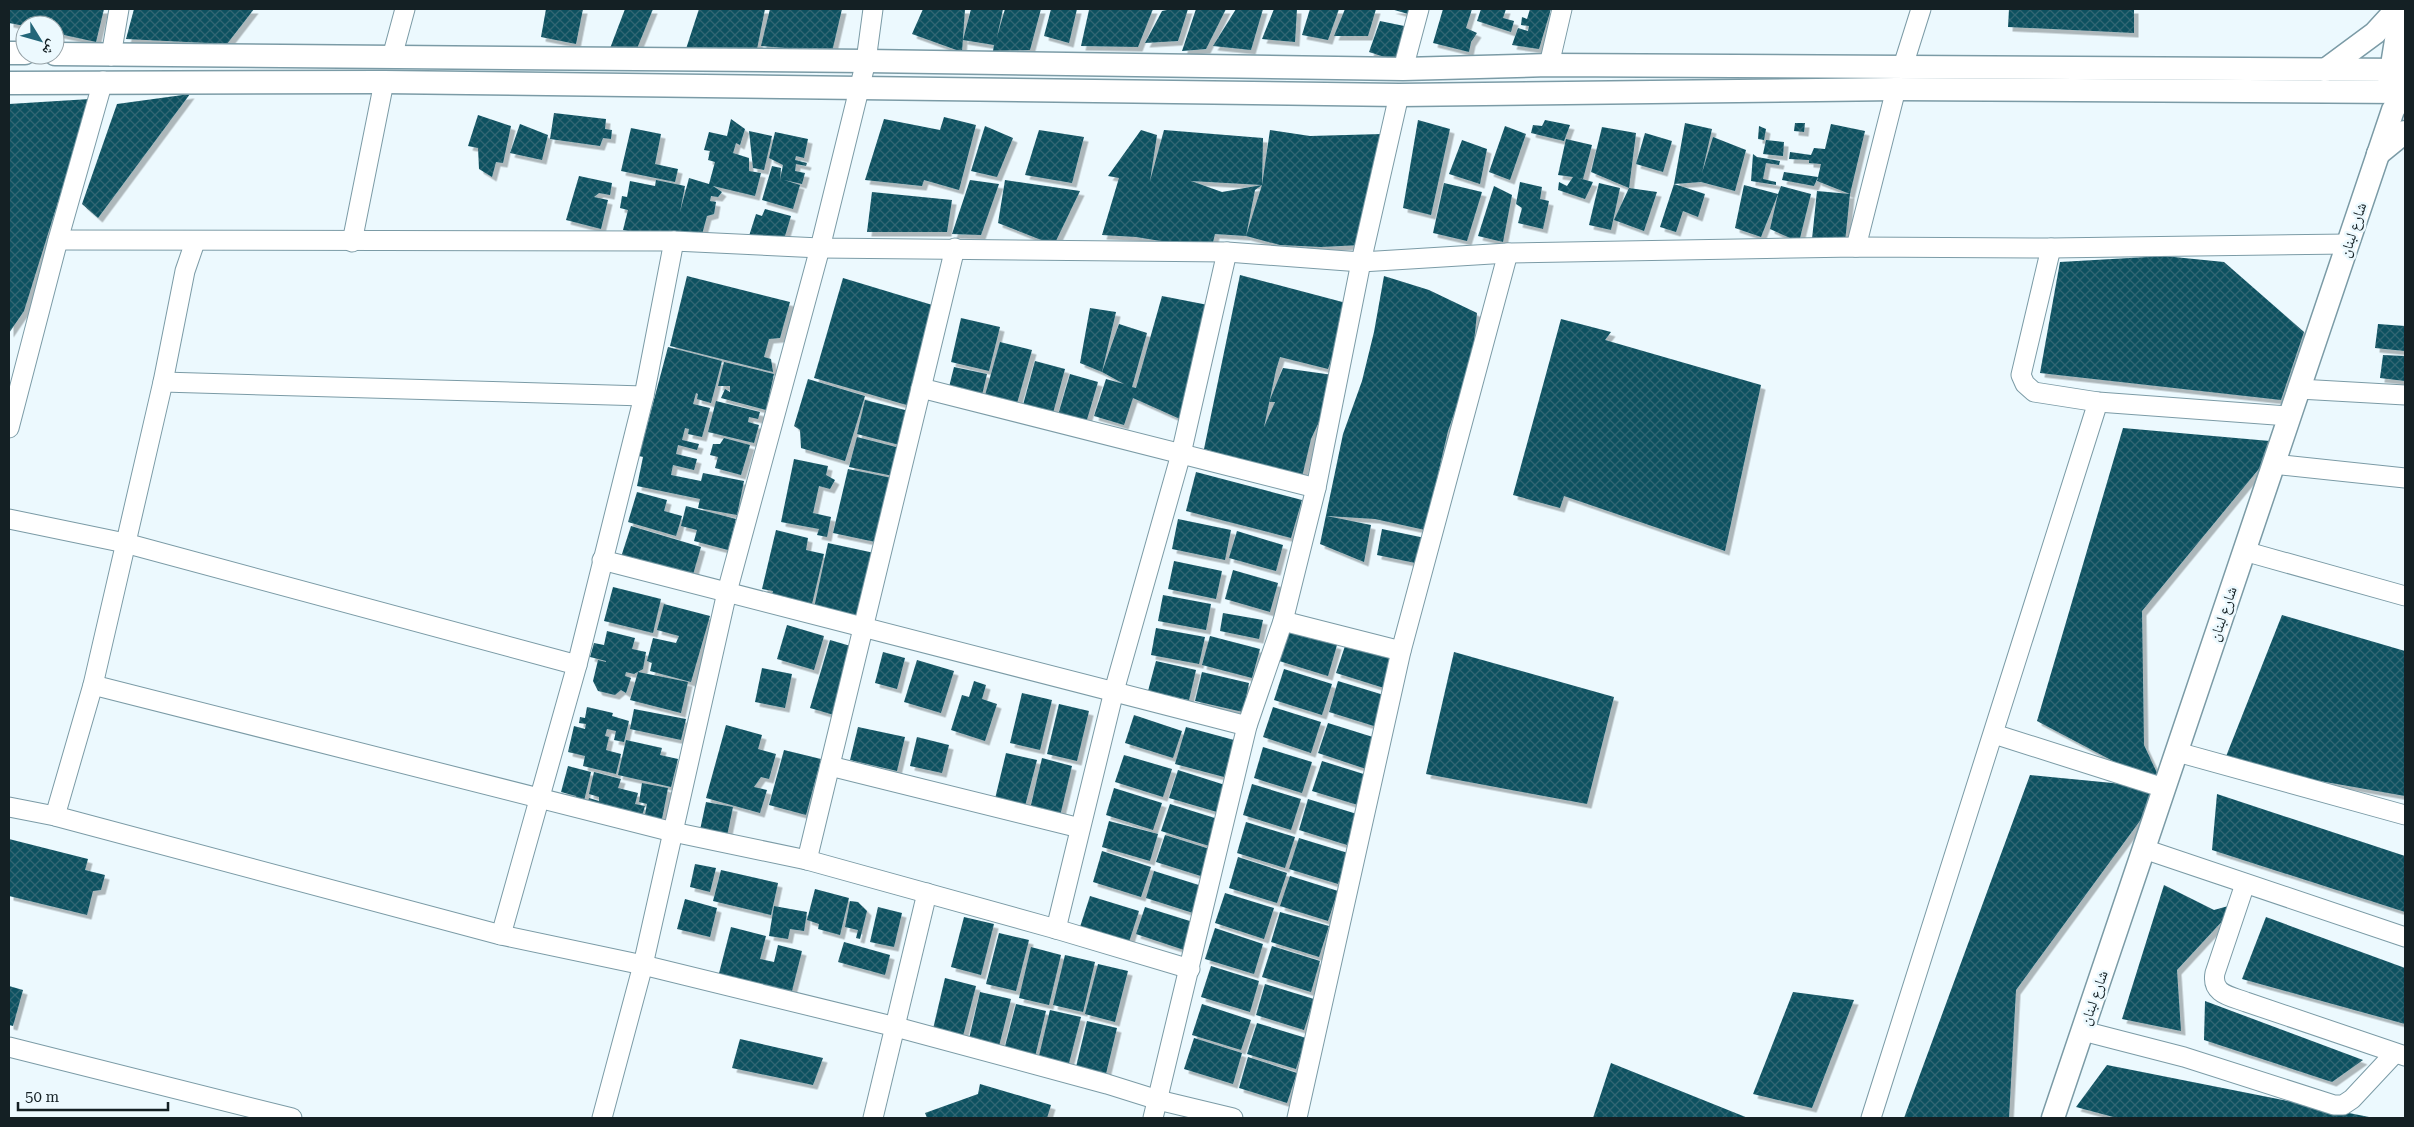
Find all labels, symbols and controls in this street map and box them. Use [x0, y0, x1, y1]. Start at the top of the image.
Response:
north arrow [15, 15, 65, 65]
text: ش [39, 36, 61, 59]
street label: شارع لبنان [2336, 200, 2371, 260]
street label: شارع لبنان [2205, 584, 2242, 644]
street label: شارع لبنان [2076, 968, 2113, 1028]
scale bar [18, 1080, 168, 1112]
text: 50 m [25, 1088, 60, 1106]

